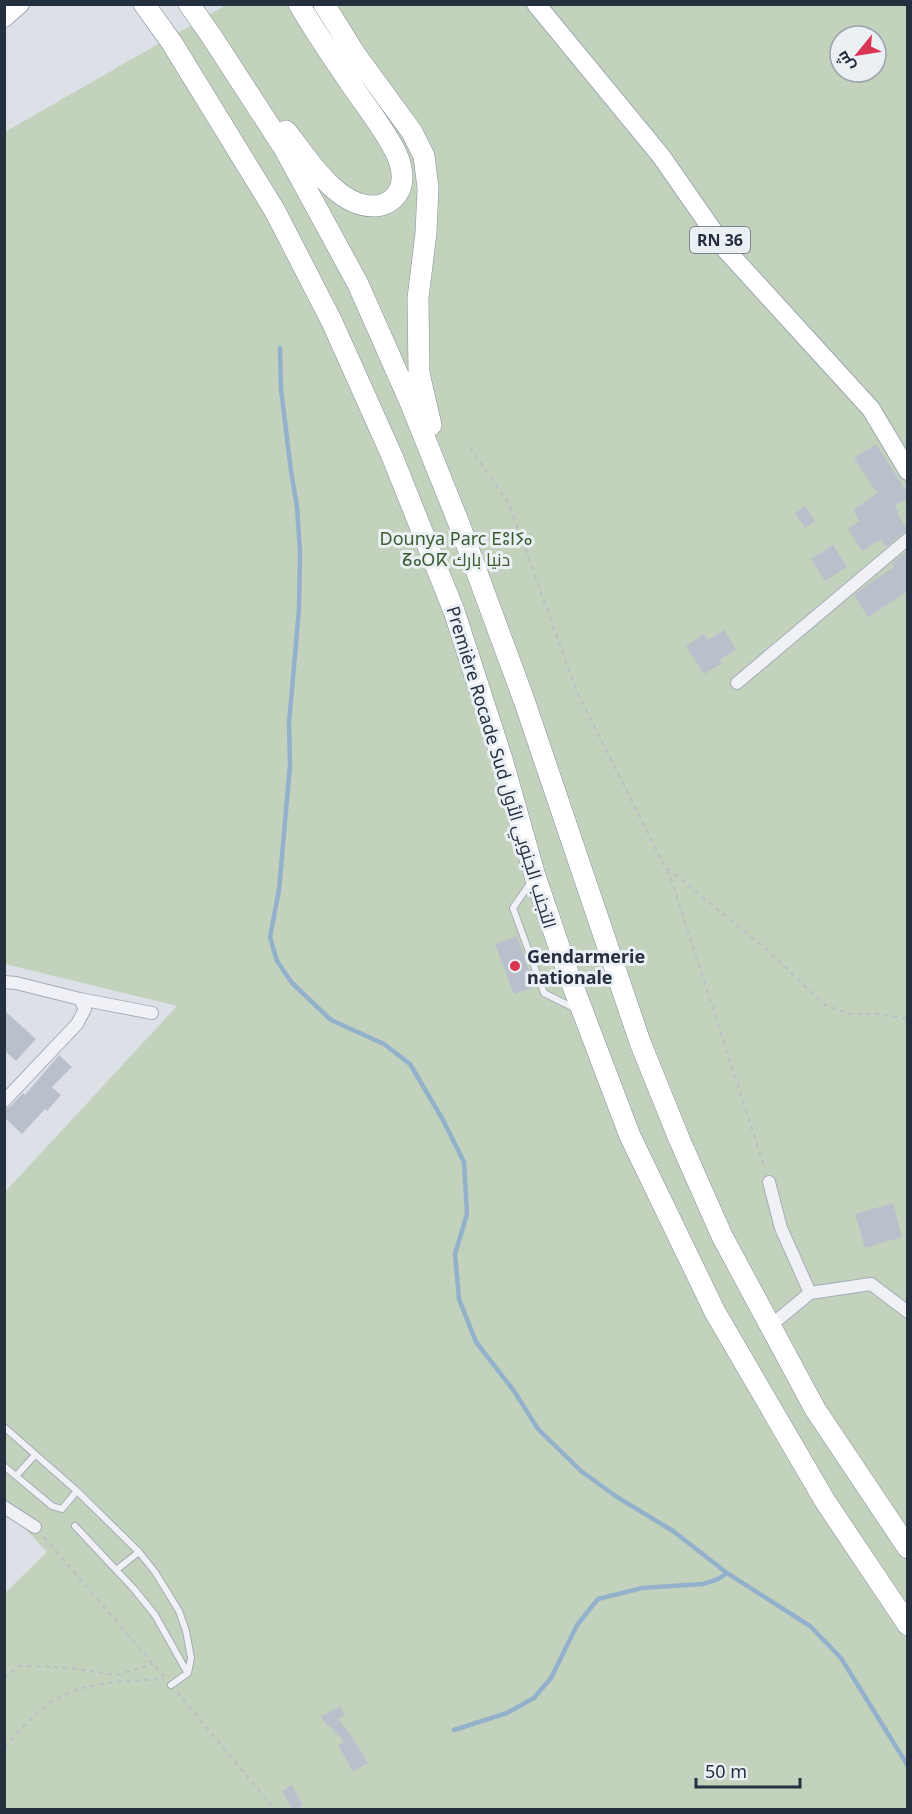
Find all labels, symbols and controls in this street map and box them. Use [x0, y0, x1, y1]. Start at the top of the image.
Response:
north arrow [828, 24, 888, 84]
text: ش [830, 47, 860, 76]
road number: RN 36 [690, 227, 750, 253]
park label: Dounya Parc ⴹⵓⵏⵢⴰ ⵒⴰⵔⴽ دنيا بارك [380, 526, 532, 571]
street label: Première Rocade Sud التجنب الجنوبي الأول [439, 603, 563, 932]
place label: Gendarmerie nationale [527, 944, 645, 989]
marker: Gendarmerie nationale [508, 959, 522, 973]
scale bar [696, 1751, 800, 1789]
text: 50 m [705, 1759, 747, 1783]

